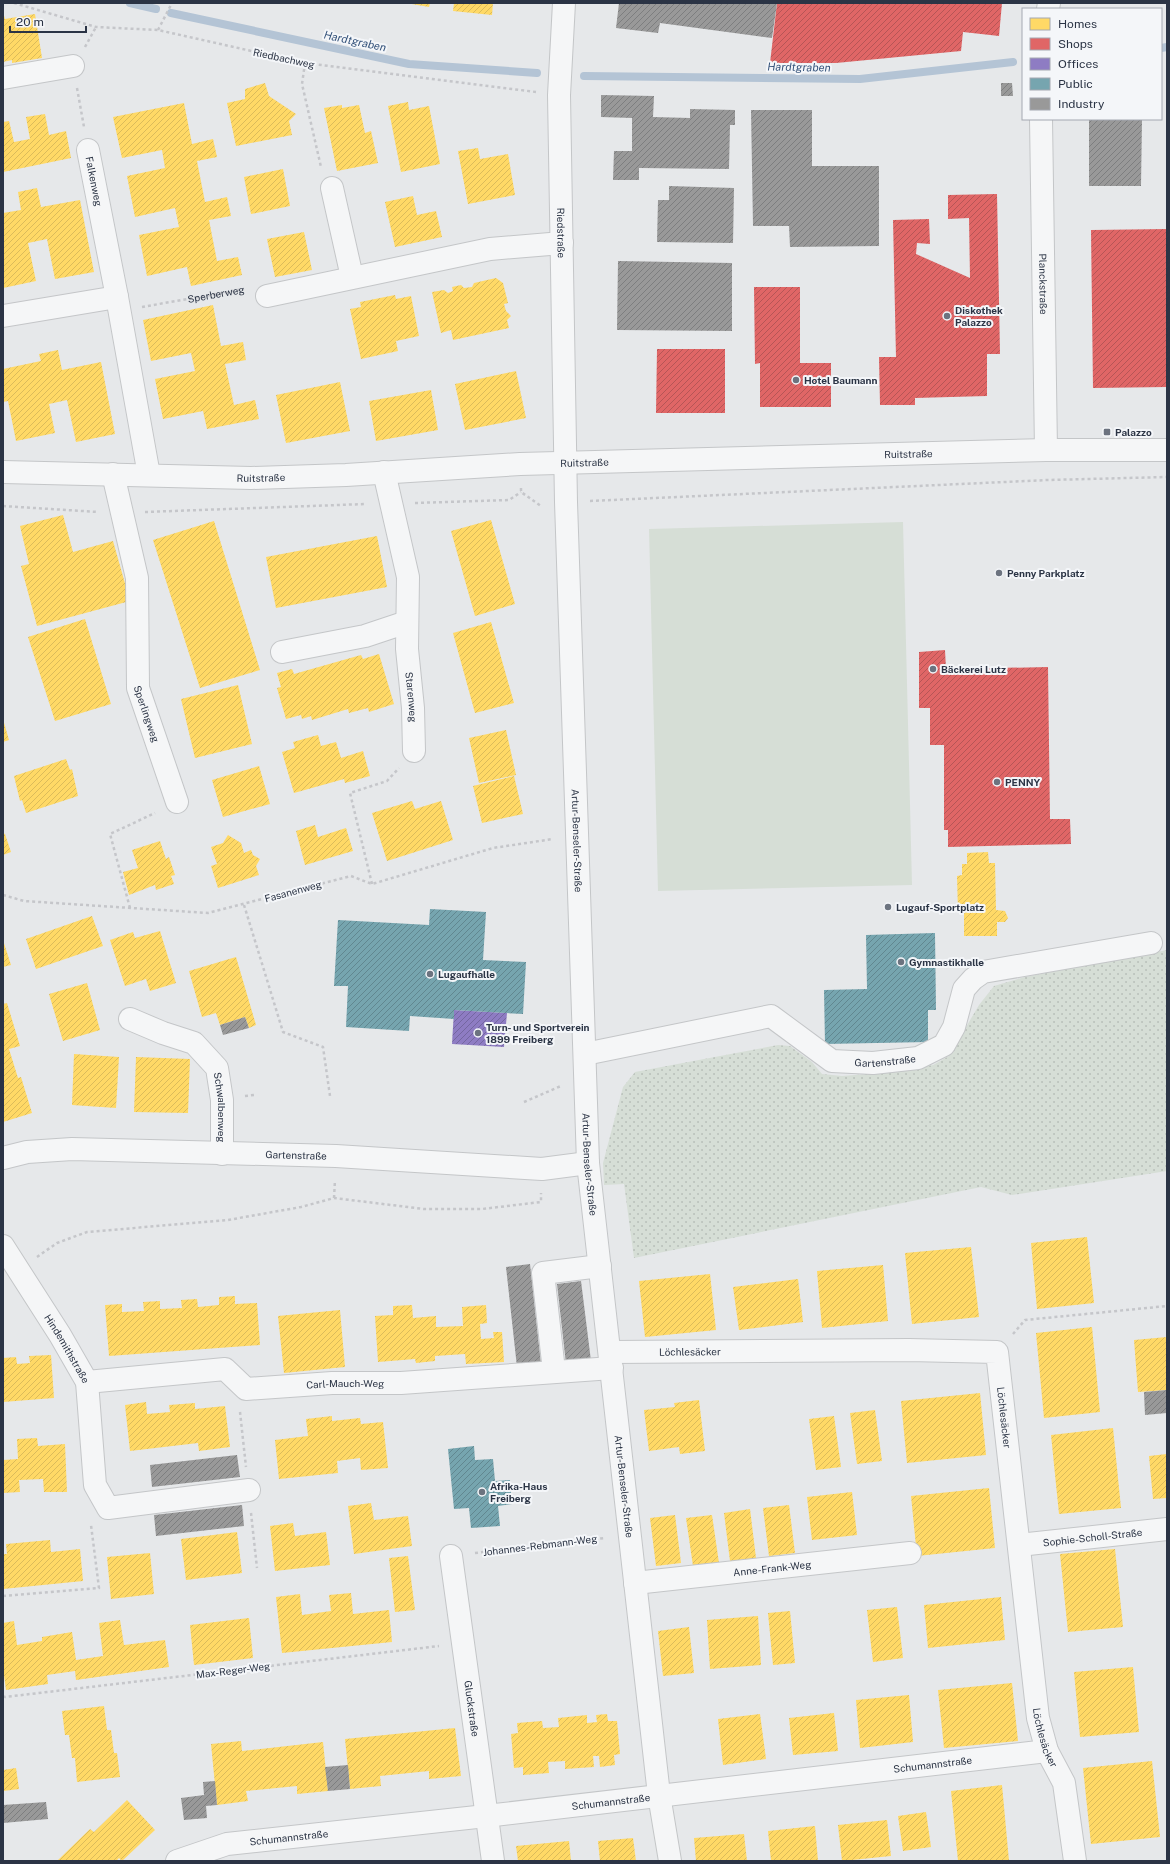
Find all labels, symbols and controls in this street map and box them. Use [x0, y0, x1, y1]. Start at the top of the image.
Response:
scale bar [10, 8, 86, 34]
legend [1022, 8, 1162, 120]
text: 20 m [16, 15, 44, 29]
text: Homes [1058, 17, 1097, 31]
water label: Hardtgraben [323, 29, 387, 53]
text: Shops [1058, 37, 1093, 51]
street label: Riedbachweg [252, 46, 316, 70]
text: Offices [1058, 57, 1098, 71]
water label: Hardtgraben [767, 60, 831, 74]
text: Public [1058, 77, 1093, 91]
text: Industry [1058, 97, 1105, 111]
street label: Falkenweg [83, 155, 105, 207]
street label: Riedstraße [555, 207, 568, 259]
street label: Planckstraße [1037, 253, 1050, 315]
street label: Sperberweg [186, 283, 245, 305]
place label: Diskothek Palazzo [955, 304, 1003, 328]
marker: Diskothek Palazzo [942, 311, 952, 321]
place label: Hotel Baumann [804, 374, 877, 386]
marker: Hotel Baumann [791, 375, 801, 385]
place label: Palazzo [1115, 426, 1152, 438]
marker: Palazzo [1102, 427, 1112, 437]
street label: Ruitstraße [884, 447, 933, 460]
street label: Ruitstraße [560, 456, 609, 469]
street label: Ruitstraße [236, 471, 286, 484]
place label: Penny Parkplatz [1007, 567, 1085, 579]
marker: Penny Parkplatz [994, 568, 1004, 578]
place label: Bäckerei Lutz [941, 663, 1006, 675]
marker: Bäckerei Lutz [928, 664, 938, 674]
street label: Starenweg [403, 671, 419, 722]
street label: Sperlingweg [132, 684, 162, 744]
place label: PENNY [1005, 776, 1041, 788]
marker: PENNY [992, 777, 1002, 787]
street label: Artur-Benseler-Straße [570, 789, 585, 893]
street label: Fasanenweg [263, 878, 323, 904]
place label: Lugauf-Sportplatz [896, 901, 984, 913]
marker: Lugauf-Sportplatz [883, 902, 893, 912]
place label: Gymnastikhalle [909, 956, 984, 968]
marker: Gymnastikhalle [896, 957, 906, 967]
place label: Lugaufhalle [438, 968, 495, 980]
marker: Lugaufhalle [425, 969, 435, 979]
place label: Turn- und Sportverein 1899 Freiberg [486, 1021, 590, 1045]
marker: Turn- und Sportverein 1899 Freiberg [473, 1028, 483, 1038]
street label: Gartenstraße [854, 1052, 917, 1069]
street label: Schwalbenweg [212, 1071, 228, 1143]
street label: Artur-Benseler-Straße [580, 1113, 600, 1217]
street label: Gartenstraße [265, 1148, 327, 1162]
street label: Hindemithstraße [42, 1312, 92, 1385]
street label: Löchlesäcker [659, 1345, 721, 1358]
street label: Carl-Mauch-Weg [306, 1377, 384, 1391]
street label: Löchlesäcker [995, 1386, 1014, 1449]
street label: Artur-Benseler-Straße [613, 1434, 636, 1539]
place label: Afrika-Haus Freiberg [490, 1480, 547, 1504]
marker: Afrika-Haus Freiberg [477, 1487, 487, 1497]
street label: Sophie-Scholl-Straße [1042, 1526, 1143, 1548]
street label: Johannes-Rebmann-Weg [482, 1532, 598, 1558]
street label: Anne-Frank-Weg [733, 1558, 812, 1578]
street label: Max-Reger-Weg [195, 1660, 271, 1680]
street label: Gluckstraße [462, 1680, 482, 1738]
street label: Löchlesäcker [1031, 1707, 1060, 1769]
street label: Schumannstraße [893, 1754, 973, 1775]
street label: Schumannstraße [571, 1791, 651, 1812]
street label: Schumannstraße [249, 1827, 329, 1848]

